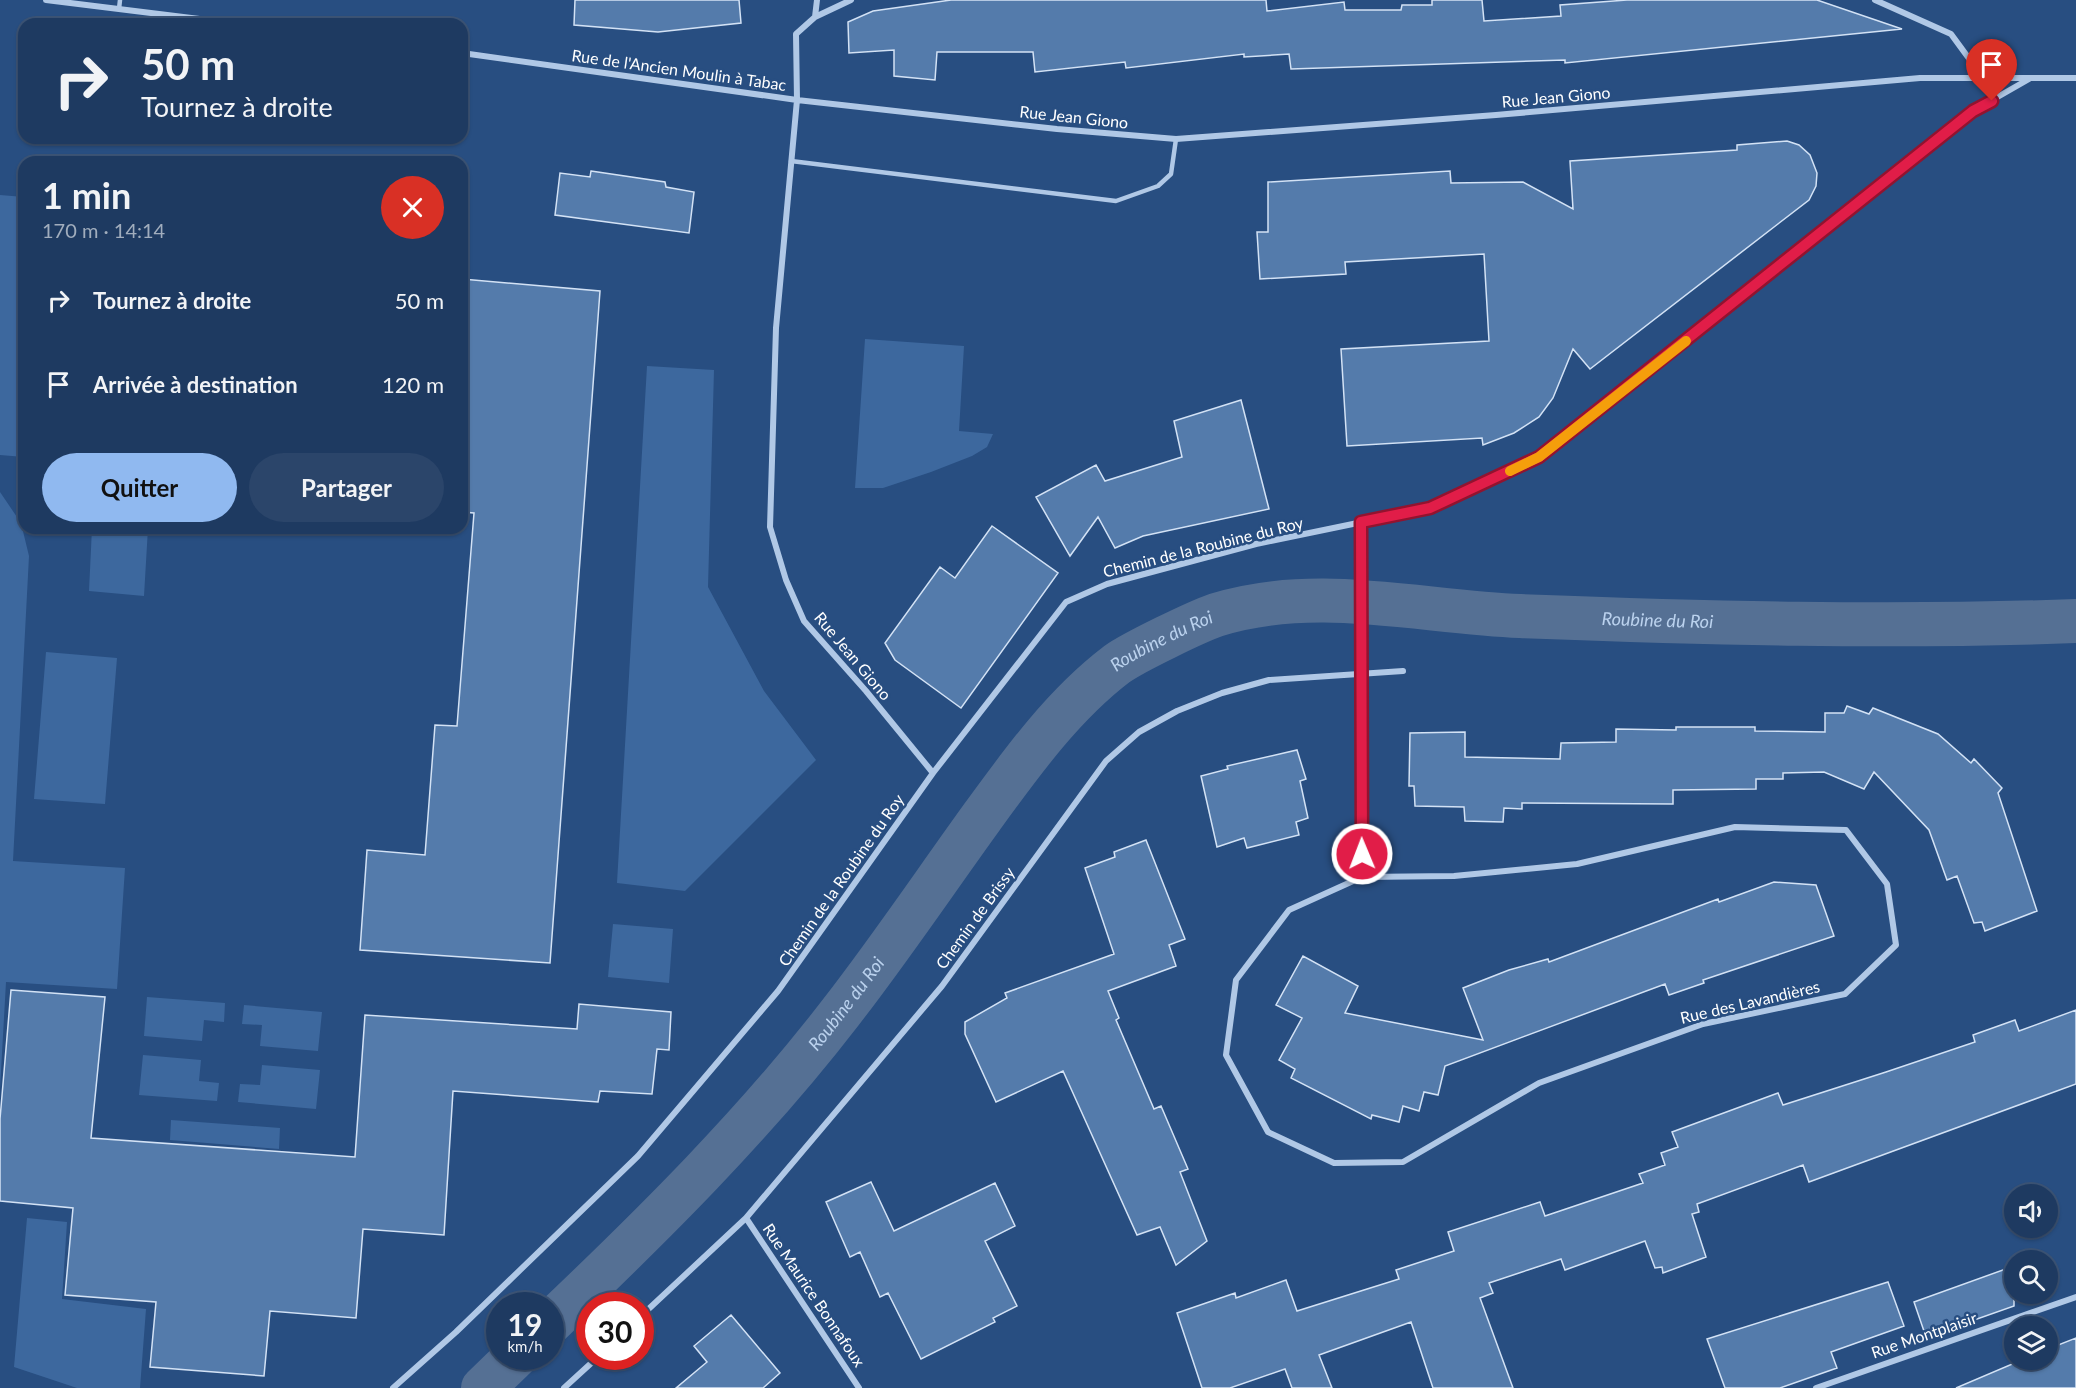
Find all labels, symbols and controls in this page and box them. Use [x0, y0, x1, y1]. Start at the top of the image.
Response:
text: 50 m [141, 39, 235, 89]
pin [1966, 39, 2017, 101]
icon: right [42, 42, 120, 120]
street label: Rue de l'Ancien Moulin à Tabac [571, 45, 788, 94]
icon: arrive [1975, 48, 2008, 81]
street label: Rue Jean Giono [1501, 82, 1611, 111]
text: Tournez à droite [141, 90, 333, 123]
street label: Rue Jean Giono [1019, 101, 1129, 132]
text: 1 min [42, 173, 131, 217]
button: close [381, 176, 444, 239]
text: 170 m · 14:14 [42, 218, 165, 242]
icon: right [42, 284, 75, 317]
text: Tournez à droite [93, 287, 251, 314]
text: 50 m [395, 287, 444, 314]
icon: arrive [42, 368, 75, 401]
text: Arrivée à destination [93, 371, 298, 398]
text: 120 m [382, 371, 444, 398]
button: Quitter [42, 453, 237, 522]
button: Partager [249, 453, 444, 522]
street label: Chemin de la Roubine du Roy [1101, 512, 1306, 581]
water label: Roubine du Roi [1105, 605, 1216, 675]
water label: Roubine du Roi [1601, 607, 1714, 632]
street label: Rue Jean Giono [811, 608, 896, 704]
street label: Chemin de la Roubine du Roy [774, 789, 908, 969]
position arrow [1330, 822, 1394, 886]
street label: Chemin de Brissy [931, 862, 1018, 972]
water label: Roubine du Roi [803, 953, 888, 1054]
street label: Rue des Lavandières [1678, 976, 1822, 1027]
map controls [2004, 1184, 2058, 1370]
button: sound [2004, 1184, 2058, 1238]
street label: Rue Maurice Bonnafoux [759, 1220, 869, 1370]
button: search [2004, 1250, 2058, 1304]
speed limit sign: 30 [576, 1292, 654, 1370]
text: 19 [508, 1306, 542, 1342]
street label: Rue Montplaisir [1868, 1307, 1979, 1362]
button: layers [2004, 1316, 2058, 1370]
text: km/h [507, 1337, 543, 1355]

